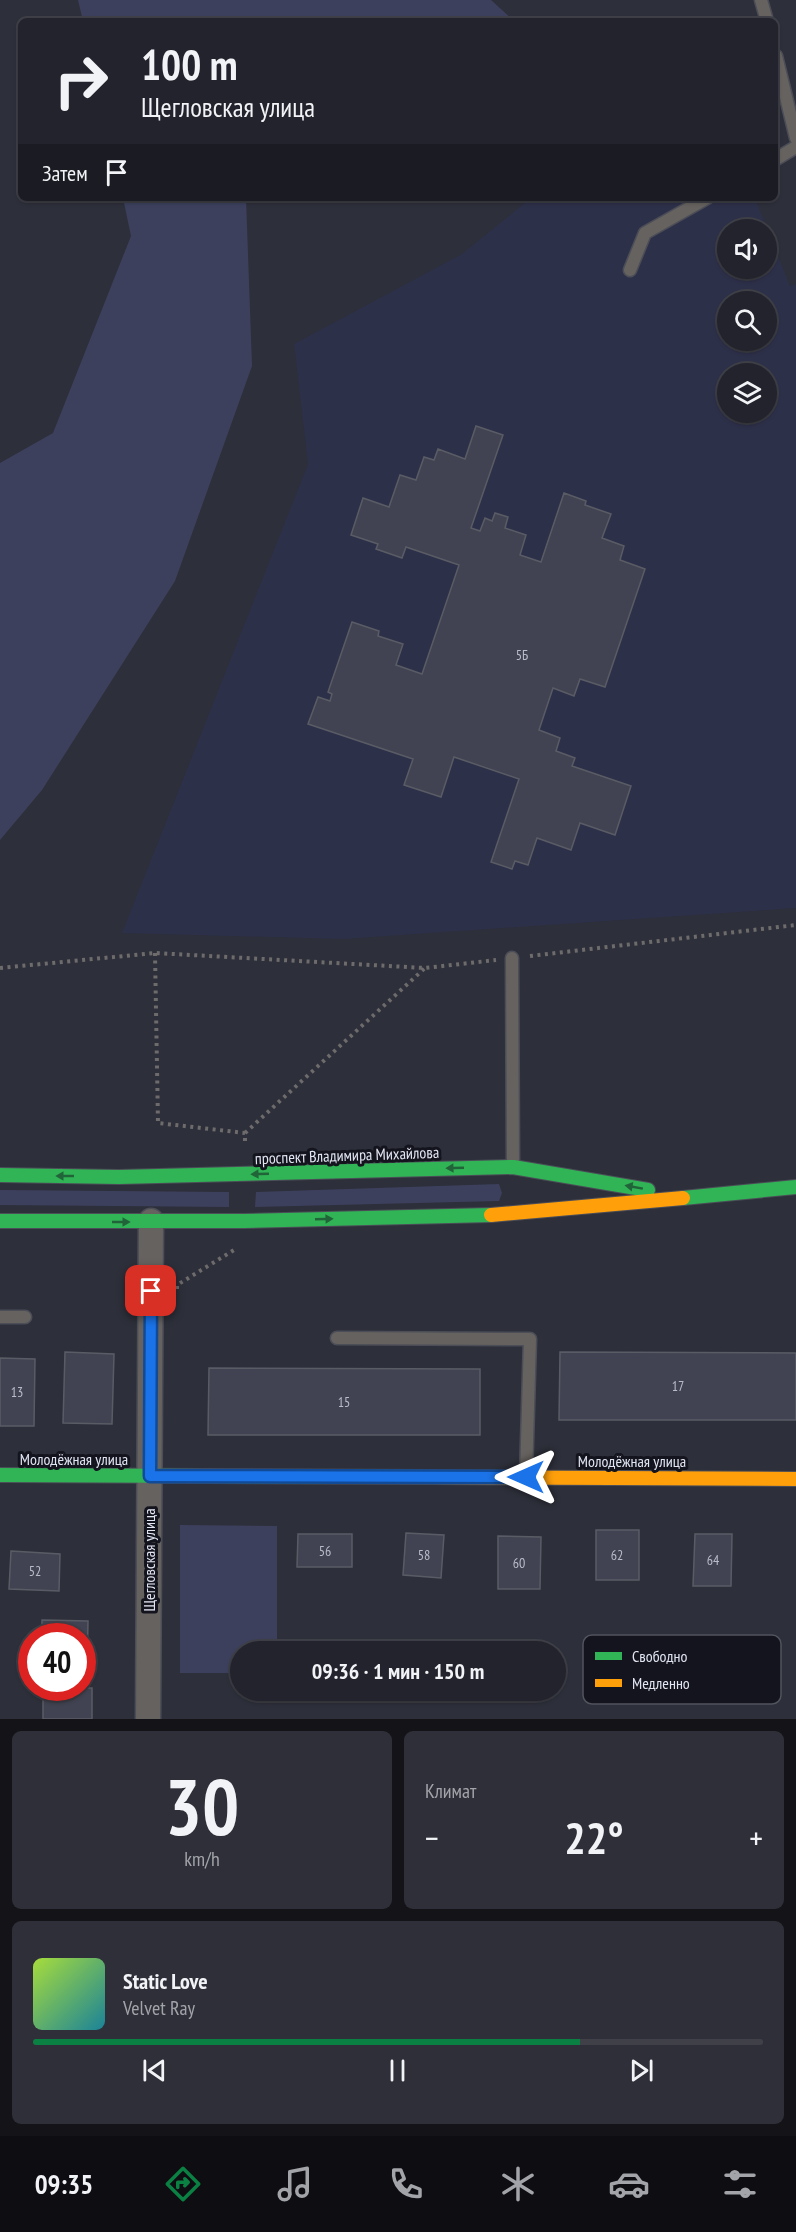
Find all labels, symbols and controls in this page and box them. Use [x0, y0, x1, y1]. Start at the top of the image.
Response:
text: 100 m [141, 37, 238, 92]
icon: right [42, 42, 120, 120]
text: Щегловская улица [141, 90, 315, 124]
icon: arrive [100, 156, 133, 189]
text: Затем [42, 159, 88, 187]
map controls [717, 219, 777, 423]
button: sound [717, 219, 777, 279]
button: search [717, 291, 777, 351]
button: layers [717, 363, 777, 423]
house number: 5Б [516, 646, 528, 664]
street label: проспект Владимира Михайлова [255, 1142, 439, 1168]
one-way arrow [445, 1164, 464, 1173]
one-way arrow [250, 1169, 269, 1178]
one-way arrow [55, 1171, 74, 1181]
one-way arrow [624, 1183, 643, 1192]
one-way arrow [314, 1214, 333, 1224]
one-way arrow [112, 1217, 131, 1227]
pin [125, 1265, 176, 1316]
icon: arrive [134, 1274, 167, 1307]
house number: 17 [672, 1377, 684, 1395]
house number: 13 [11, 1383, 23, 1401]
house number: 15 [338, 1393, 350, 1411]
position arrow [494, 1445, 558, 1509]
street label: Молодёжная улица [20, 1449, 128, 1469]
street label: Молодёжная улица [578, 1451, 686, 1471]
street label: Щегловская улица [139, 1508, 159, 1612]
house number: 56 [319, 1542, 331, 1560]
house number: 58 [418, 1546, 430, 1564]
house number: 62 [611, 1546, 623, 1564]
house number: 64 [707, 1551, 720, 1569]
house number: 60 [513, 1554, 525, 1572]
house number: 52 [29, 1562, 41, 1580]
speed limit sign: 40 [18, 1623, 96, 1701]
legend [583, 1635, 781, 1704]
text: Свободно [632, 1646, 687, 1666]
text: 09:36 · 1 мин · 150 m [312, 1657, 484, 1685]
text: Медленно [632, 1673, 690, 1693]
text: 30 [165, 1756, 239, 1857]
text: Климат [425, 1778, 476, 1804]
text: 22° [564, 1808, 624, 1866]
text: − [425, 1816, 439, 1859]
text: + [749, 1816, 763, 1859]
text: km/h [184, 1846, 220, 1872]
text: Static Love [123, 1967, 208, 1995]
text: Velvet Ray [123, 1995, 195, 2021]
icon: previous [138, 2054, 171, 2087]
icon: pause [381, 2054, 414, 2087]
icon: next [625, 2054, 658, 2087]
icon: directions [162, 2163, 204, 2205]
icon: music [274, 2163, 316, 2205]
icon: phone [385, 2163, 427, 2205]
icon: climate [497, 2163, 539, 2205]
icon: car [608, 2163, 650, 2205]
icon: filters [719, 2163, 761, 2205]
text: 09:35 [35, 2167, 93, 2201]

